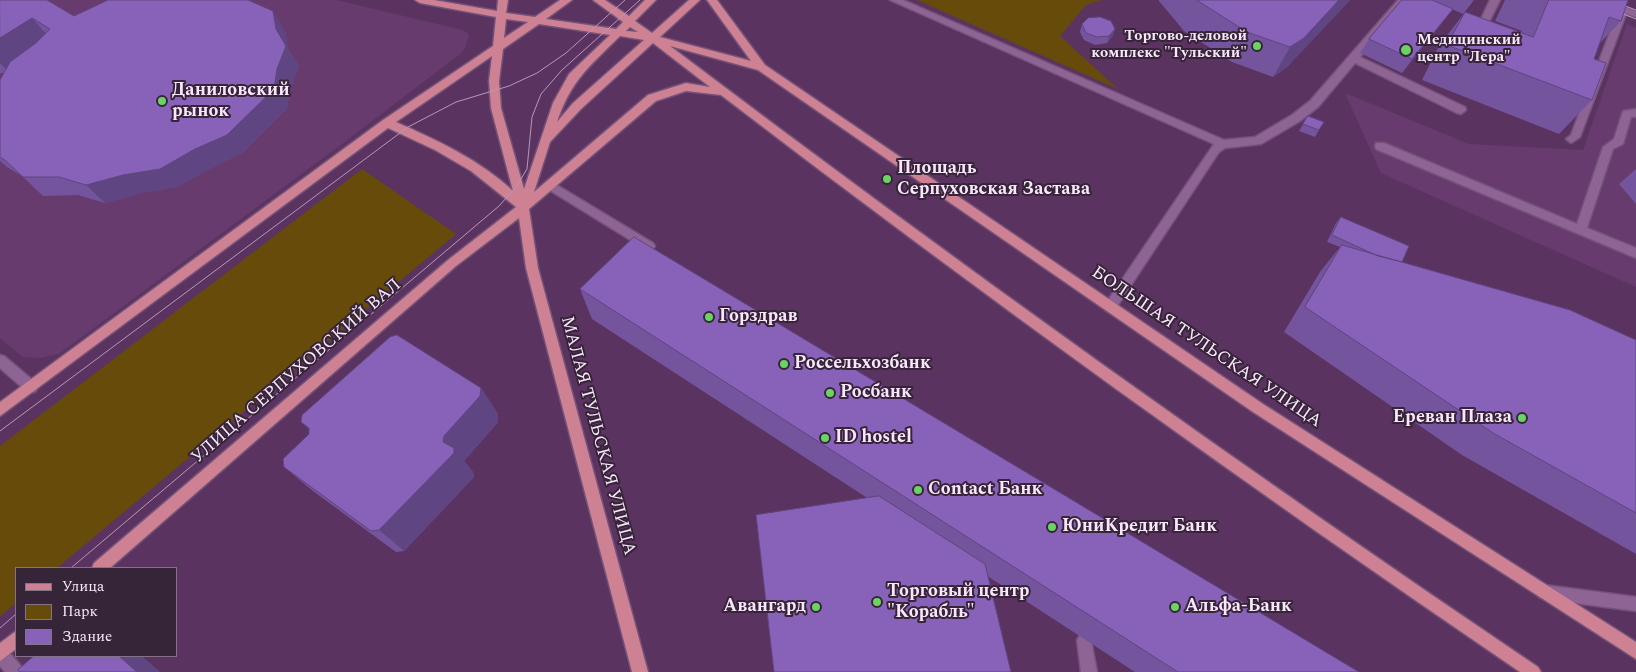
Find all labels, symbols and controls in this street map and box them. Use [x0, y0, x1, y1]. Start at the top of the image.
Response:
place label: Торгово-деловой комплекс "Тульский" [1091, 28, 1247, 63]
place label: Медицинский центр "Лера" [1417, 32, 1521, 67]
marker: Торгово-деловой комплекс "Тульский" [1251, 40, 1263, 52]
marker: Медицинский центр "Лера" [1399, 43, 1413, 57]
place label: Даниловский рынок [172, 80, 290, 122]
marker: Даниловский рынок [156, 95, 168, 107]
place label: Площадь Серпуховская Застава [897, 158, 1090, 200]
marker: Площадь Серпуховская Застава [881, 173, 893, 185]
street label: БОЛЬШАЯ ТУЛЬСКАЯ УЛИЦА [1087, 263, 1325, 433]
street label: УЛИЦА СЕРПУХОВСКИЙ ВАЛ [187, 275, 407, 469]
place label: Горздрав [719, 306, 797, 328]
marker: Горздрав [703, 311, 715, 323]
street label: МАЛАЯ ТУЛЬСКАЯ УЛИЦА [555, 314, 639, 558]
place label: Россельхозбанк [794, 353, 931, 375]
marker: Россельхозбанк [778, 358, 790, 370]
place label: Росбанк [840, 382, 912, 404]
marker: Росбанк [824, 387, 836, 399]
place label: Ереван Плаза [1393, 407, 1512, 429]
marker: Ереван Плаза [1516, 412, 1528, 424]
place label: ID hostel [835, 427, 912, 449]
marker: ID hostel [819, 432, 831, 444]
place label: Contact Банк [928, 479, 1042, 501]
marker: Contact Банк [912, 484, 924, 496]
place label: ЮниКредит Банк [1062, 516, 1217, 538]
marker: ЮниКредит Банк [1046, 521, 1058, 533]
legend [15, 567, 178, 657]
text: Улица [62, 575, 104, 598]
place label: Торговый центр "Корабль" [887, 581, 1029, 624]
place label: Авангард [723, 596, 806, 618]
marker: Торговый центр "Корабль" [871, 596, 883, 608]
place label: Альфа-Банк [1185, 596, 1292, 618]
text: Парк [62, 600, 98, 623]
marker: Авангард [810, 601, 822, 613]
marker: Альфа-Банк [1169, 601, 1181, 613]
text: Здание [62, 625, 112, 648]

